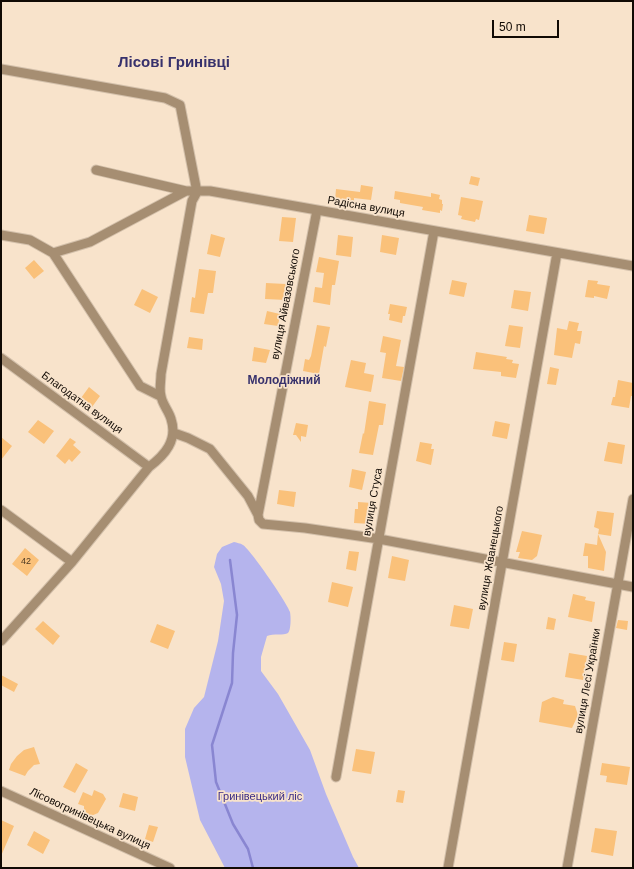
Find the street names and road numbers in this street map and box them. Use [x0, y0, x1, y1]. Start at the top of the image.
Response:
street label: Радісна вулиця [326, 194, 406, 220]
street label: вулиця Айвазовського [269, 247, 303, 361]
street label: Благодатна вулиця [39, 369, 125, 437]
street label: вулиця Стуса [361, 467, 385, 537]
street label: вулиця Жванецького [475, 505, 507, 611]
street label: вулиця Лесі Українки [572, 627, 604, 735]
street label: Лісовогринівецька вулиця [27, 785, 153, 853]

